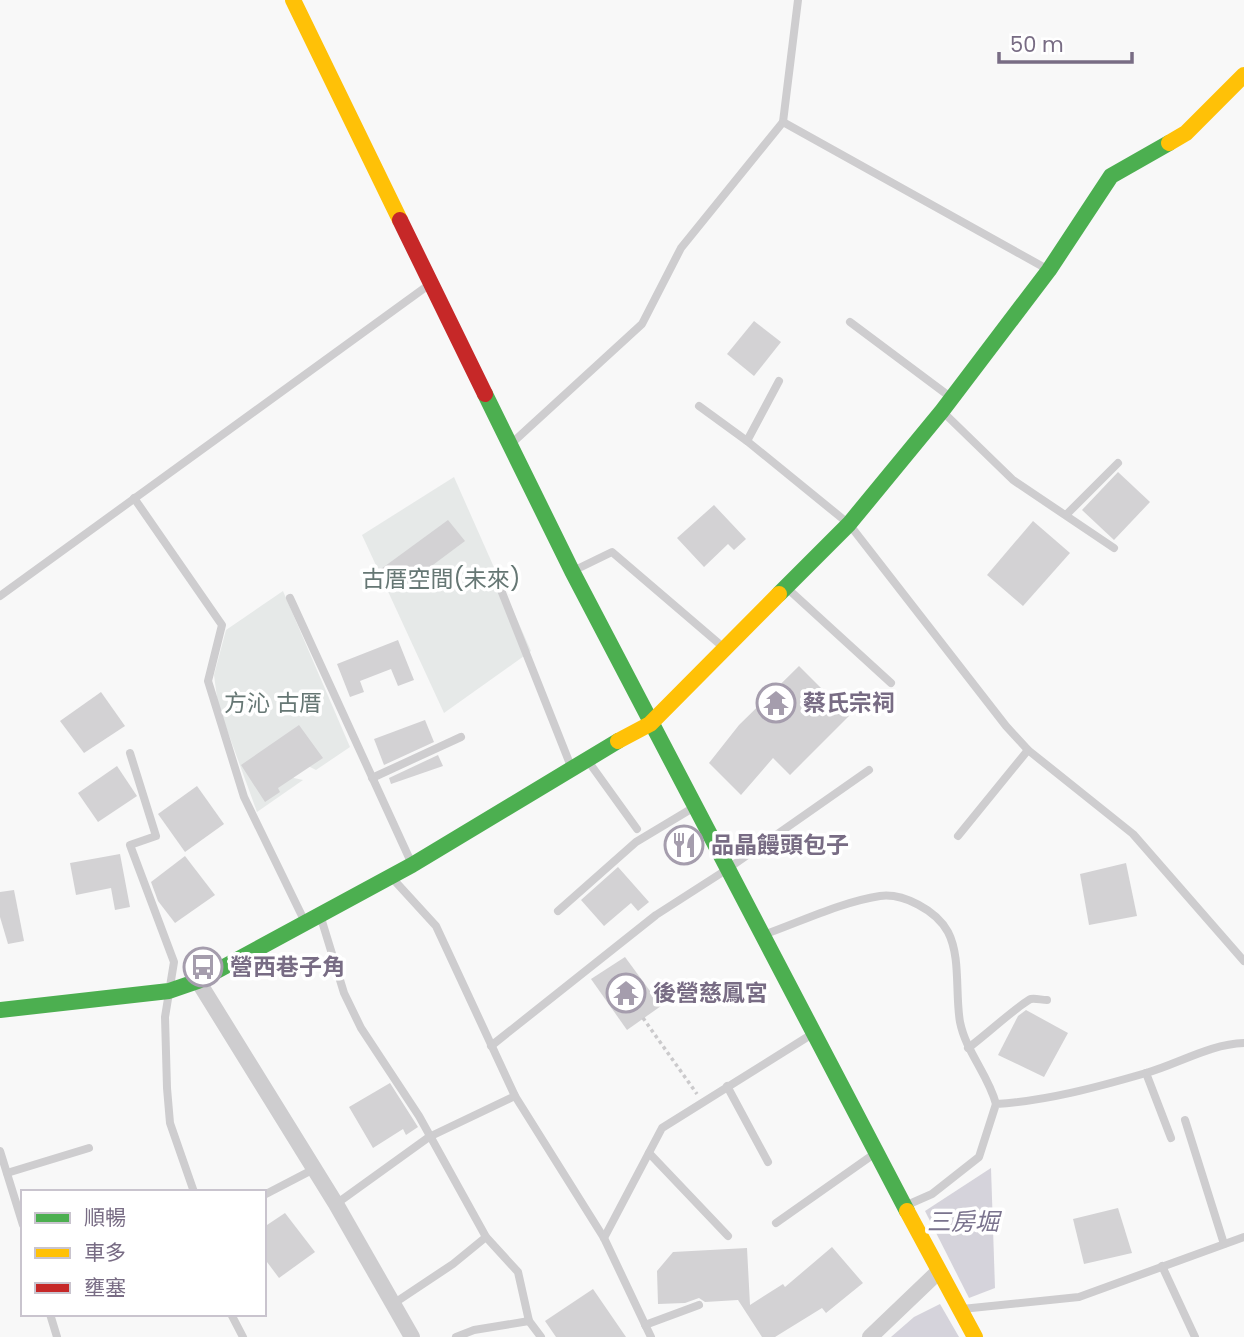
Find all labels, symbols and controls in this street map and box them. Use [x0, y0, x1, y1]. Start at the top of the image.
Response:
scale bar [999, 21, 1132, 65]
text: 50 m [1010, 30, 1064, 59]
park label: 古厝空間(未來) [362, 563, 520, 595]
temple icon: 蔡氏宗祠 [755, 682, 797, 724]
park label: 方沁 古厝 [224, 687, 322, 719]
place label: 蔡氏宗祠 [803, 687, 895, 719]
restaurant icon: 品晶饅頭包子 [663, 824, 705, 866]
place label: 品晶饅頭包子 [711, 829, 849, 861]
bus stop icon: 營西巷子角 [182, 946, 224, 988]
place label: 營西巷子角 [230, 951, 345, 983]
temple icon: 後營慈鳳宮 [605, 972, 647, 1014]
place label: 後營慈鳳宮 [653, 977, 768, 1009]
legend [21, 1190, 266, 1316]
text: 順暢 [84, 1203, 126, 1232]
water label: 三房堀 [927, 1205, 1003, 1238]
text: 車多 [84, 1238, 126, 1267]
text: 壅塞 [84, 1273, 126, 1302]

